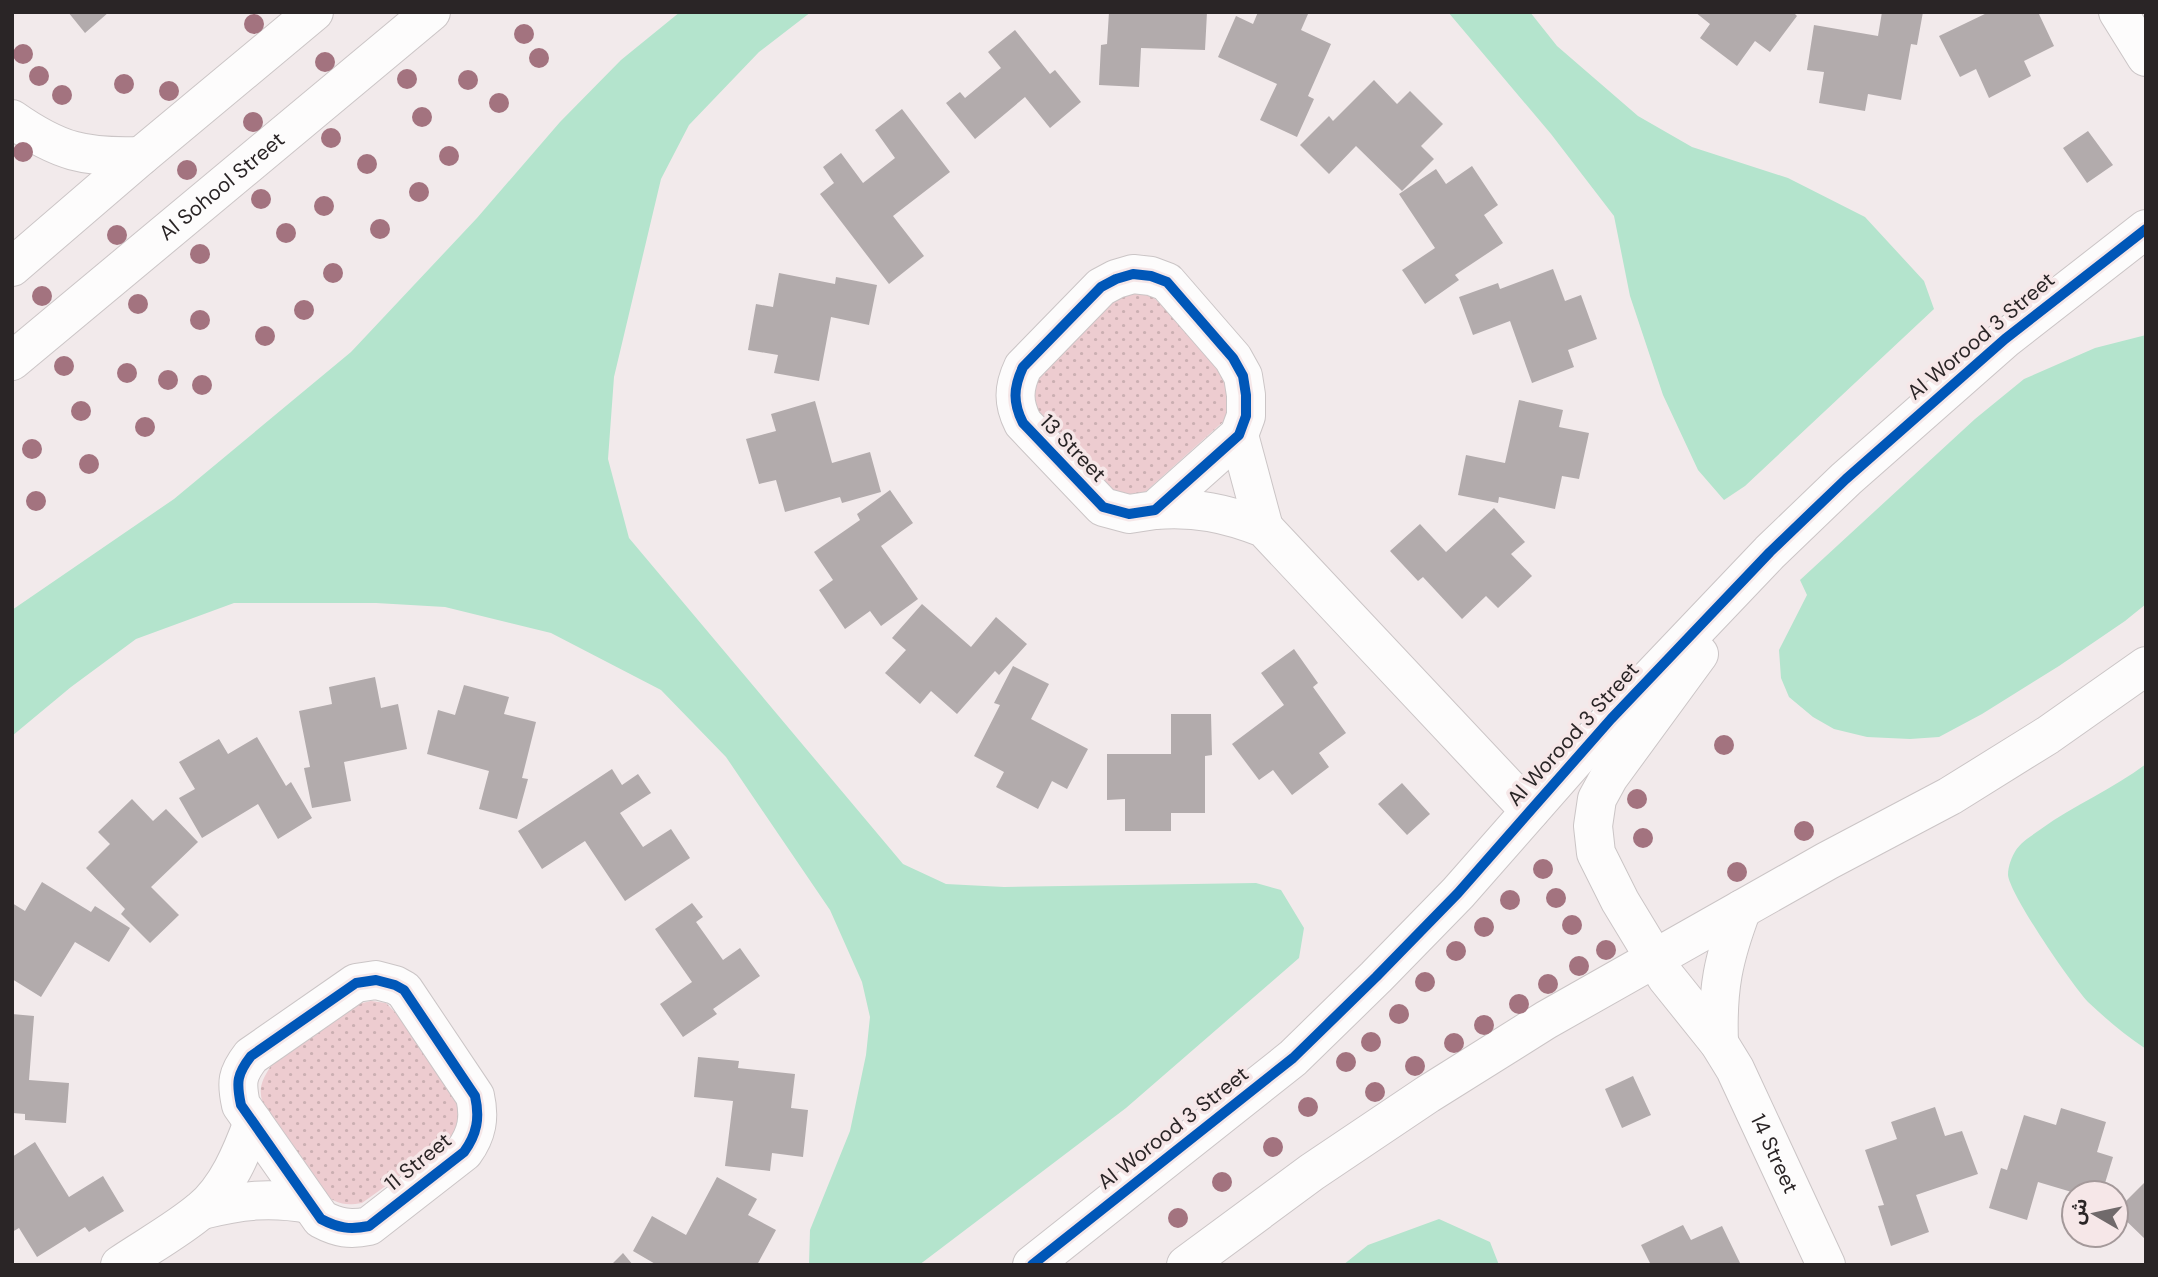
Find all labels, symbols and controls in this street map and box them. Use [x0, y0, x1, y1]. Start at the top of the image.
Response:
street label: Al Sohool Street [153, 126, 291, 247]
street label: Al Worood 3 Street [1901, 266, 2061, 406]
street label: 13 Street [1034, 408, 1112, 488]
street label: Al Worood 3 Street [1501, 656, 1645, 812]
street label: Al Worood 3 Street [1092, 1060, 1254, 1196]
street label: 14 Street [1744, 1110, 1805, 1198]
street label: 11 Street [379, 1127, 457, 1197]
north arrow [2060, 1179, 2130, 1249]
text: ش [2064, 1197, 2093, 1226]

